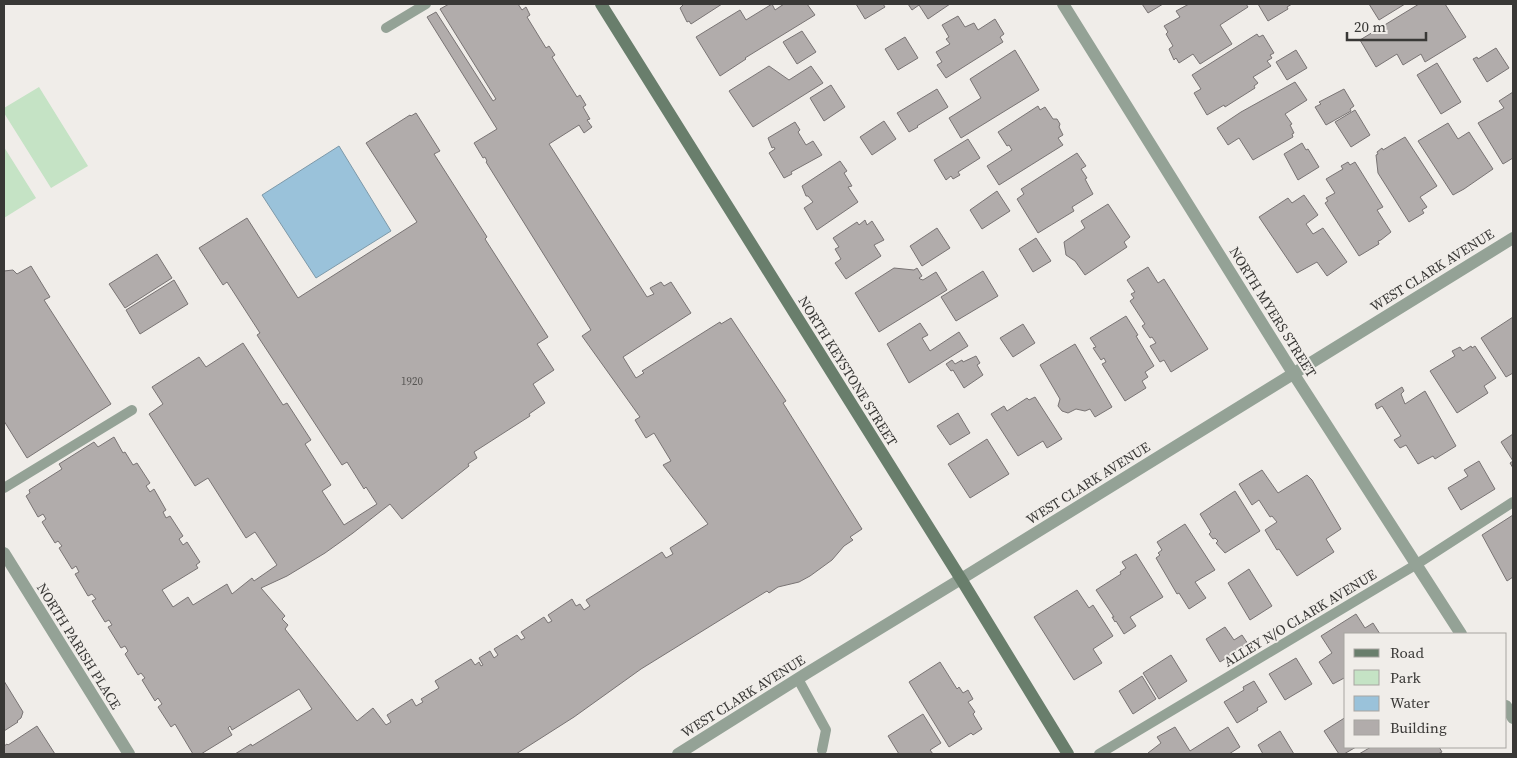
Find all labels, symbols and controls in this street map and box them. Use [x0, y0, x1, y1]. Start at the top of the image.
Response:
scale bar [1347, 10, 1426, 42]
text: 20 m [1354, 16, 1386, 37]
street label: WEST CLARK AVENUE [1366, 224, 1498, 316]
street label: NORTH MYERS STREET [1225, 243, 1322, 382]
street label: NORTH KEYSTONE STREET [794, 292, 903, 450]
house number: 1920 [401, 374, 423, 389]
street label: WEST CLARK AVENUE [1022, 437, 1154, 529]
street label: ALLEY N/O CLARK AVENUE [1220, 564, 1380, 672]
street label: NORTH PARISH PLACE [32, 579, 126, 713]
legend [1344, 633, 1507, 748]
text: Road [1390, 642, 1424, 663]
street label: WEST CLARK AVENUE [677, 650, 809, 742]
text: Park [1390, 667, 1422, 688]
text: Water [1390, 692, 1431, 713]
text: Building [1390, 717, 1447, 738]

